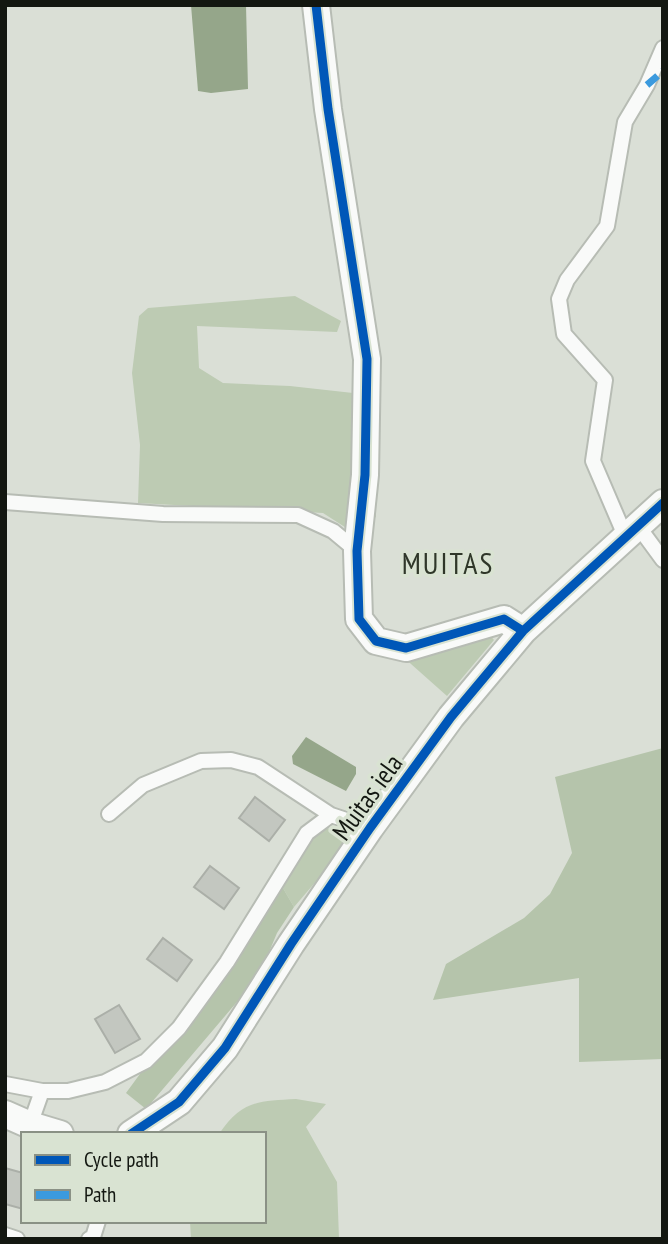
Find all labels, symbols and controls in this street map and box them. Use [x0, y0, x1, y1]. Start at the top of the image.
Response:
district label: MUITAS [402, 543, 494, 582]
street label: Muitas iela [325, 748, 409, 846]
legend [21, 1132, 266, 1223]
text: Cycle path [84, 1146, 159, 1173]
text: Path [84, 1181, 116, 1208]

